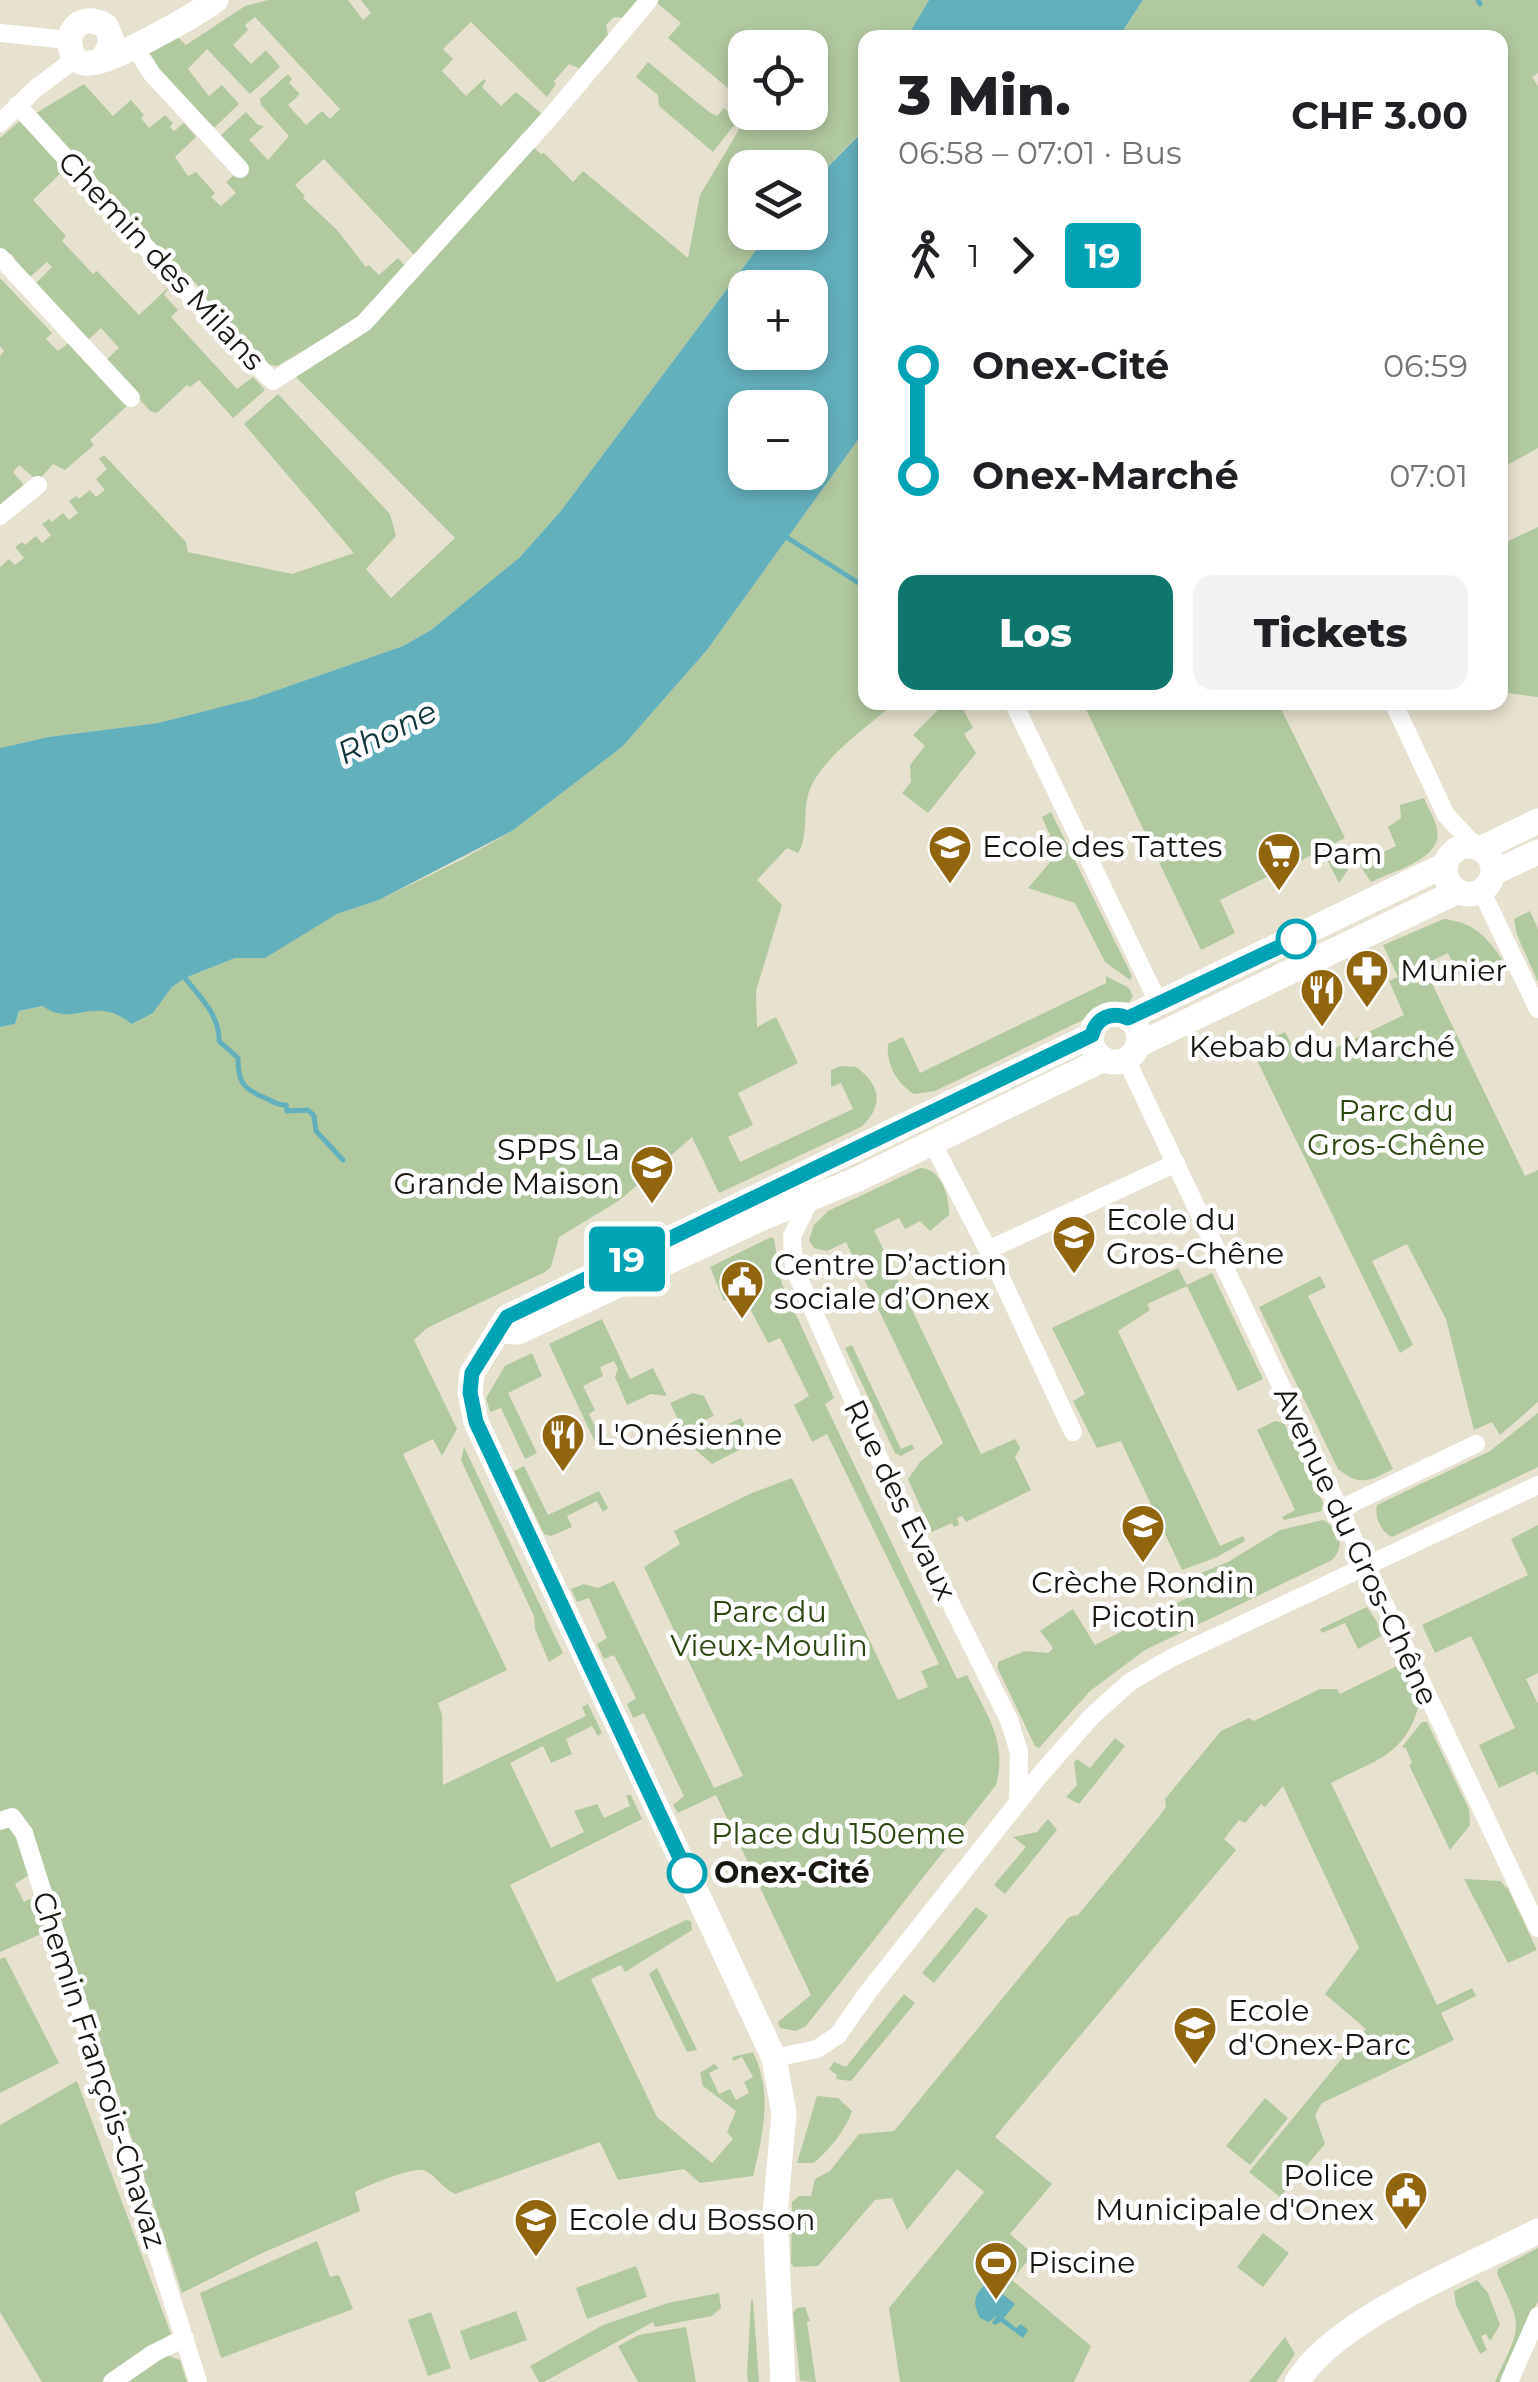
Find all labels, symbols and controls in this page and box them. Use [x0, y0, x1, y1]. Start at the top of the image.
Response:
map controls [728, 30, 828, 490]
button: locate [728, 30, 828, 130]
text: 3 Min. [898, 62, 1071, 129]
text: CHF 3.00 [1291, 92, 1468, 139]
text: 06:58 – 07:01 · Bus [898, 133, 1182, 172]
street label: Chemin des Milans [50, 143, 272, 378]
button: layers [728, 150, 828, 250]
icon: walk [898, 228, 953, 283]
icon: forward [995, 228, 1050, 283]
text: 19 [1085, 234, 1121, 277]
text: 1 [968, 236, 980, 275]
button: + [728, 270, 828, 370]
text: Onex-Cité [972, 342, 1169, 389]
text: 06:59 [1383, 346, 1468, 385]
button: − [728, 390, 828, 490]
text: Onex-Marché [972, 452, 1239, 499]
text: 07:01 [1389, 456, 1468, 495]
button: Los [898, 575, 1173, 690]
button: Tickets [1193, 575, 1468, 690]
water label: Rhone [331, 691, 443, 772]
school or university icon: Ecole des Tattes [927, 824, 973, 885]
place label: Ecole des Tattes [982, 828, 1222, 865]
supermarket icon: Pam [1256, 831, 1302, 892]
place label: Pam [1312, 835, 1383, 872]
unlabelled marker [1277, 920, 1315, 958]
pharmacy icon: Munier [1344, 948, 1390, 1009]
place label: Munier [1400, 952, 1507, 989]
restaurant icon: Kebab du Marché [1299, 967, 1345, 1028]
place label: Kebab du Marché [1189, 1028, 1455, 1065]
park label: Parc du Gros-Chêne [1307, 1092, 1485, 1163]
place label: SPPS La Grande Maison [394, 1131, 620, 1202]
school or university icon: SPPS La Grande Maison [629, 1144, 675, 1205]
place label: Ecole du Gros-Chêne [1106, 1201, 1284, 1272]
school or university icon: Ecole du Gros-Chêne [1051, 1214, 1097, 1275]
line badge: 19 [582, 1226, 672, 1292]
text: 19 [609, 1238, 645, 1281]
place label: Centre D’action sociale d’Onex [774, 1246, 1007, 1317]
public building icon: Centre D’action sociale d’Onex [719, 1259, 765, 1320]
street label: Avenue du Gros-Chêne [1266, 1380, 1447, 1711]
street label: Rue des Evaux [836, 1394, 965, 1606]
restaurant icon: L'Onésienne [540, 1412, 586, 1473]
place label: L'Onésienne [596, 1416, 782, 1453]
school or university icon: Crèche Rondin Picotin [1120, 1503, 1166, 1564]
place label: Crèche Rondin Picotin [1031, 1564, 1255, 1635]
park label: Parc du Vieux-Moulin [670, 1593, 868, 1664]
park label: Place du 150eme [711, 1815, 965, 1852]
marker: Onex-Cité [668, 1854, 706, 1892]
place label: Onex-Cité [714, 1854, 870, 1891]
street label: Chemin François-Chavaz [24, 1887, 175, 2253]
place label: Ecole d'Onex-Parc [1228, 1992, 1411, 2063]
school or university icon: Ecole d'Onex-Parc [1172, 2005, 1218, 2066]
place label: Police Municipale d'Onex [1095, 2157, 1374, 2228]
public building icon: Police Municipale d'Onex [1383, 2170, 1429, 2231]
school or university icon: Ecole du Bosson [513, 2197, 559, 2258]
place label: Ecole du Bosson [568, 2201, 815, 2238]
sports icon: Piscine [973, 2240, 1019, 2301]
place label: Piscine [1028, 2244, 1135, 2281]

